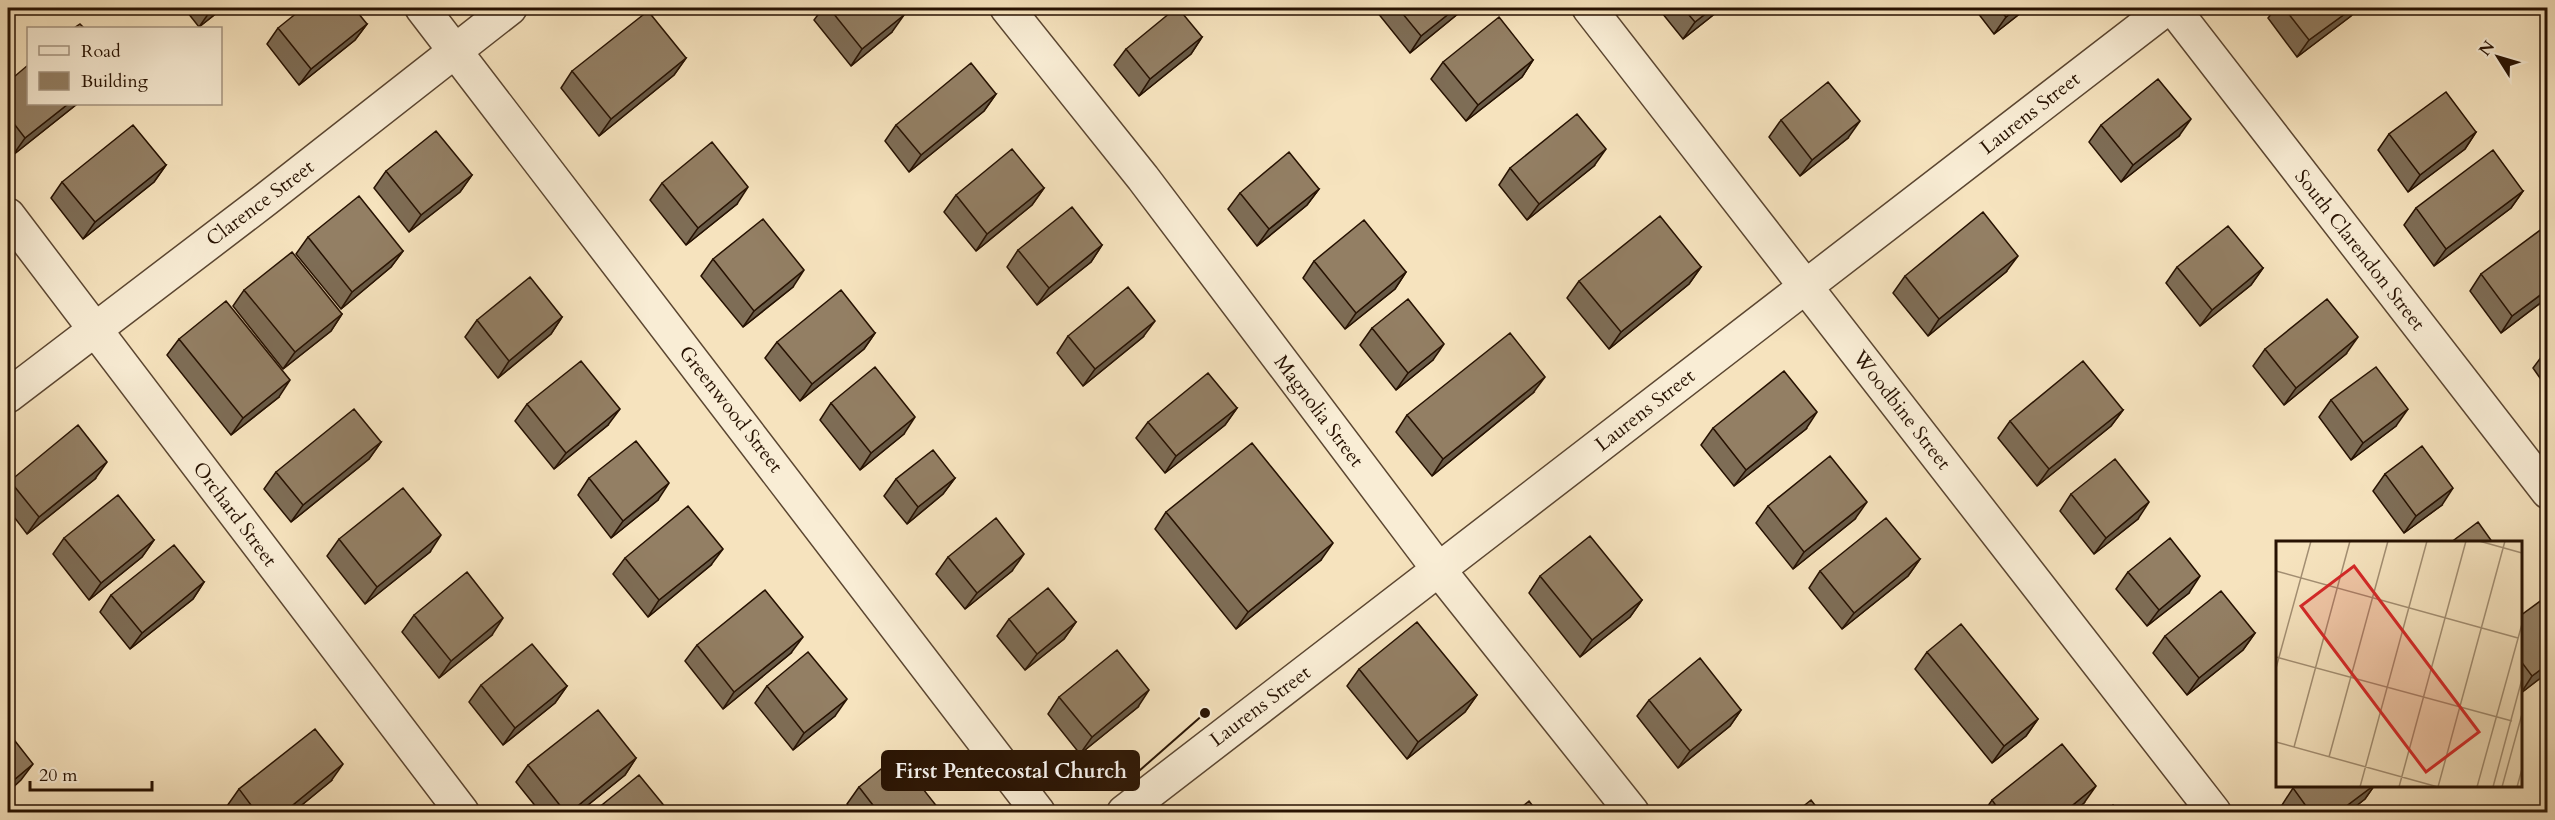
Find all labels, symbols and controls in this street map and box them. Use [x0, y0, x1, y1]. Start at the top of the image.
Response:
legend [27, 27, 222, 105]
north arrow [2468, 27, 2528, 87]
text: N [2474, 36, 2500, 61]
text: Road [81, 39, 121, 64]
street label: Laurens Street [1975, 65, 2086, 160]
text: Building [81, 69, 149, 94]
street label: Clarence Street [201, 153, 320, 252]
street label: South Clarendon Street [2289, 164, 2432, 337]
street label: Greenwood Street [673, 340, 790, 479]
street label: Woodbine Street [1846, 344, 1958, 476]
street label: Magnolia Street [1268, 349, 1370, 473]
street label: Laurens Street [1590, 362, 1701, 457]
street label: Orchard Street [187, 456, 284, 572]
inset map [2276, 541, 2522, 787]
street label: Laurens Street [1204, 659, 1316, 753]
callout: First Pentecostal Church [882, 751, 1139, 790]
scale bar [30, 754, 152, 792]
text: First Pentecostal Church [895, 757, 1127, 786]
text: 20 m [39, 763, 78, 788]

